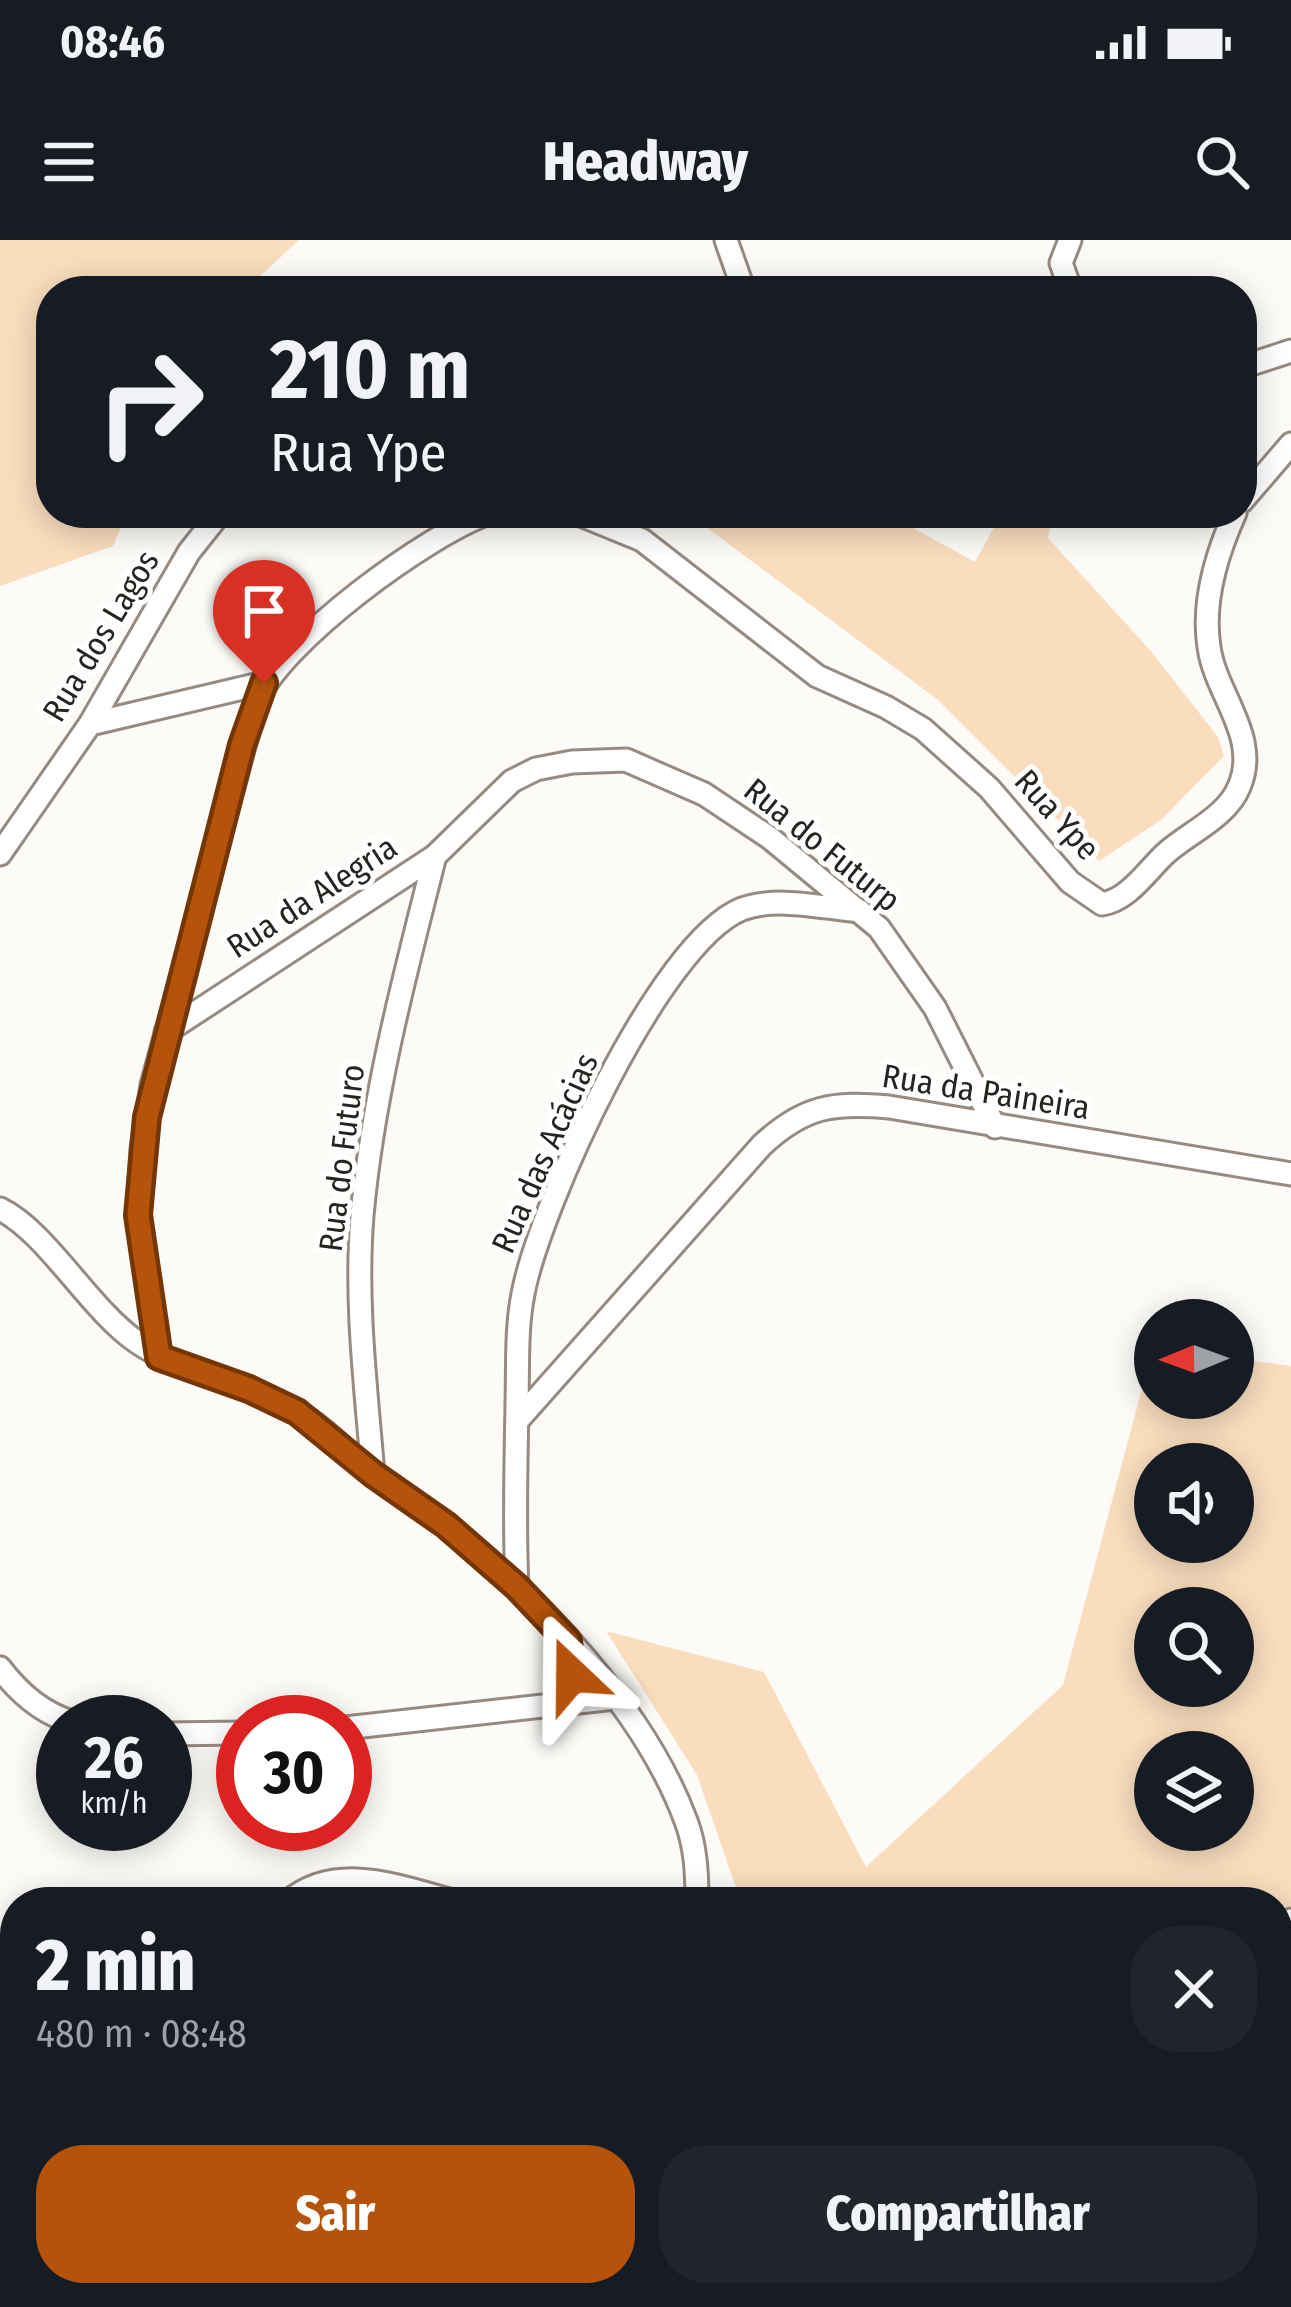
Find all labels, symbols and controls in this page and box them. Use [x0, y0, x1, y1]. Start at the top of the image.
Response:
text: 08:46 [60, 15, 165, 69]
icon: menu [36, 129, 102, 195]
icon: search [1189, 129, 1255, 195]
text: Headway [543, 130, 748, 194]
text: 210 m [270, 319, 470, 420]
icon: right [72, 324, 228, 480]
text: Rua Ype [270, 421, 446, 485]
street label: Rua dos Lagos [34, 543, 168, 729]
pin [213, 560, 315, 683]
icon: arrive [231, 578, 297, 644]
street label: Rua Ype [1006, 762, 1108, 868]
street label: Rua do Futurp [736, 770, 908, 920]
street label: Rua da Alegria [220, 827, 404, 967]
street label: Rua das Acácias [483, 1047, 607, 1259]
street label: Rua da Paineira [879, 1056, 1093, 1128]
street label: Rua do Futuro [311, 1062, 373, 1254]
north arrow [1134, 1299, 1254, 1419]
map controls [1134, 1299, 1254, 1851]
button: sound [1134, 1443, 1254, 1563]
button: search [1134, 1587, 1254, 1707]
position arrow [509, 1612, 635, 1738]
speed limit sign: 30 [216, 1695, 372, 1851]
text: 26 [84, 1722, 144, 1794]
button: layers [1134, 1731, 1254, 1851]
text: km/h [81, 1785, 147, 1821]
text: 2 min [36, 1923, 195, 2009]
button: close [1131, 1926, 1257, 2052]
text: 480 m · 08:48 [36, 2011, 247, 2057]
button: Sair [36, 2145, 635, 2283]
button: Compartilhar [659, 2145, 1257, 2283]

